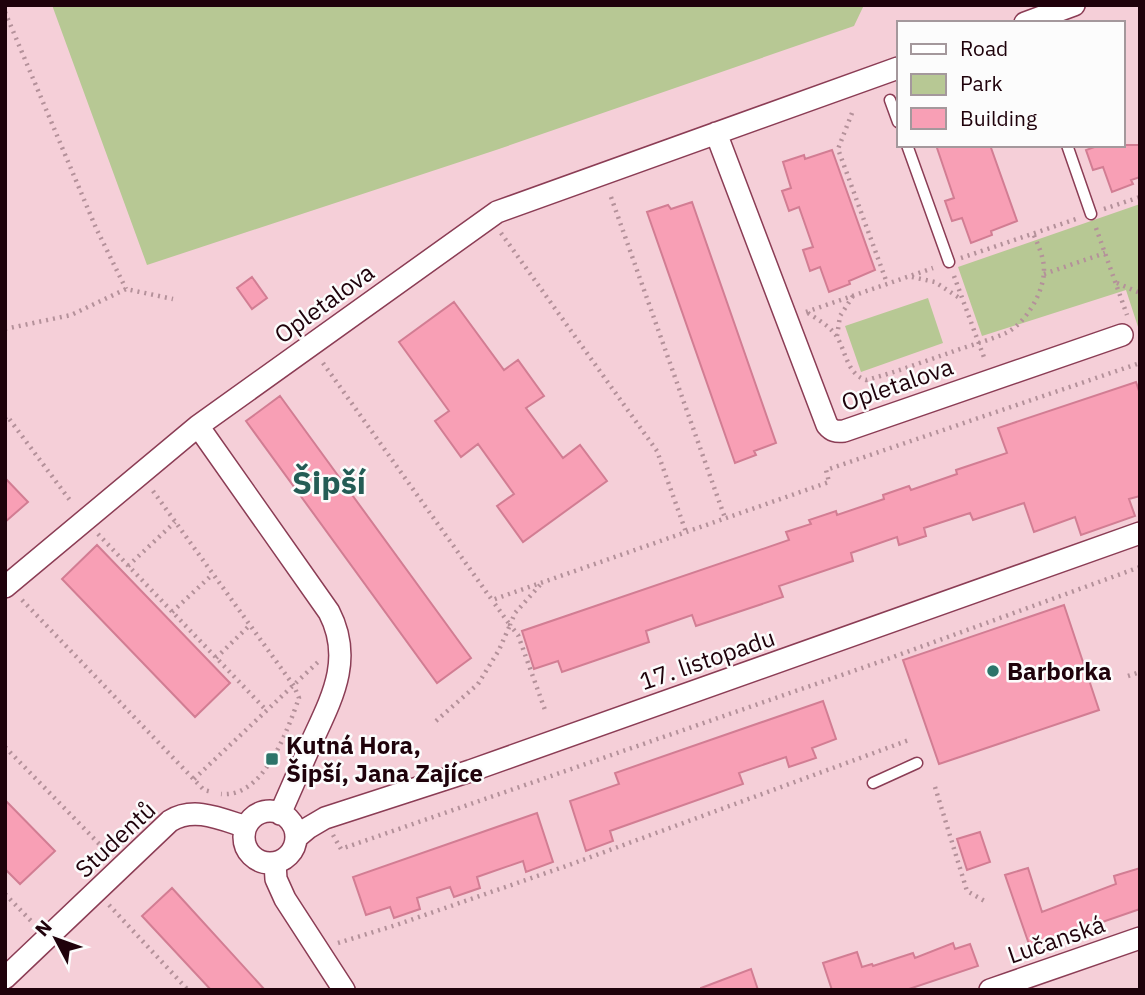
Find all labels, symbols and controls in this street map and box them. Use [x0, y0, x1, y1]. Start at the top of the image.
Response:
legend [897, 21, 1124, 147]
text: Road [960, 34, 1008, 62]
text: Park [960, 69, 1003, 97]
text: Building [960, 104, 1037, 132]
street label: Opletalova [268, 256, 380, 350]
street label: Opletalova [837, 350, 957, 418]
district label: Šipší [292, 461, 367, 503]
street label: 17. listopadu [635, 621, 779, 697]
place label: Barborka [1007, 655, 1112, 687]
marker: Barborka [985, 663, 1001, 679]
place label: Kutná Hora, Šipší, Jana Zajíce [286, 729, 483, 789]
marker: Kutná Hora, Šipší, Jana Zajíce [264, 751, 280, 767]
street label: Studentů [68, 794, 162, 884]
north arrow [21, 904, 91, 974]
street label: Lučanská [1003, 907, 1109, 971]
text: N [30, 915, 57, 941]

